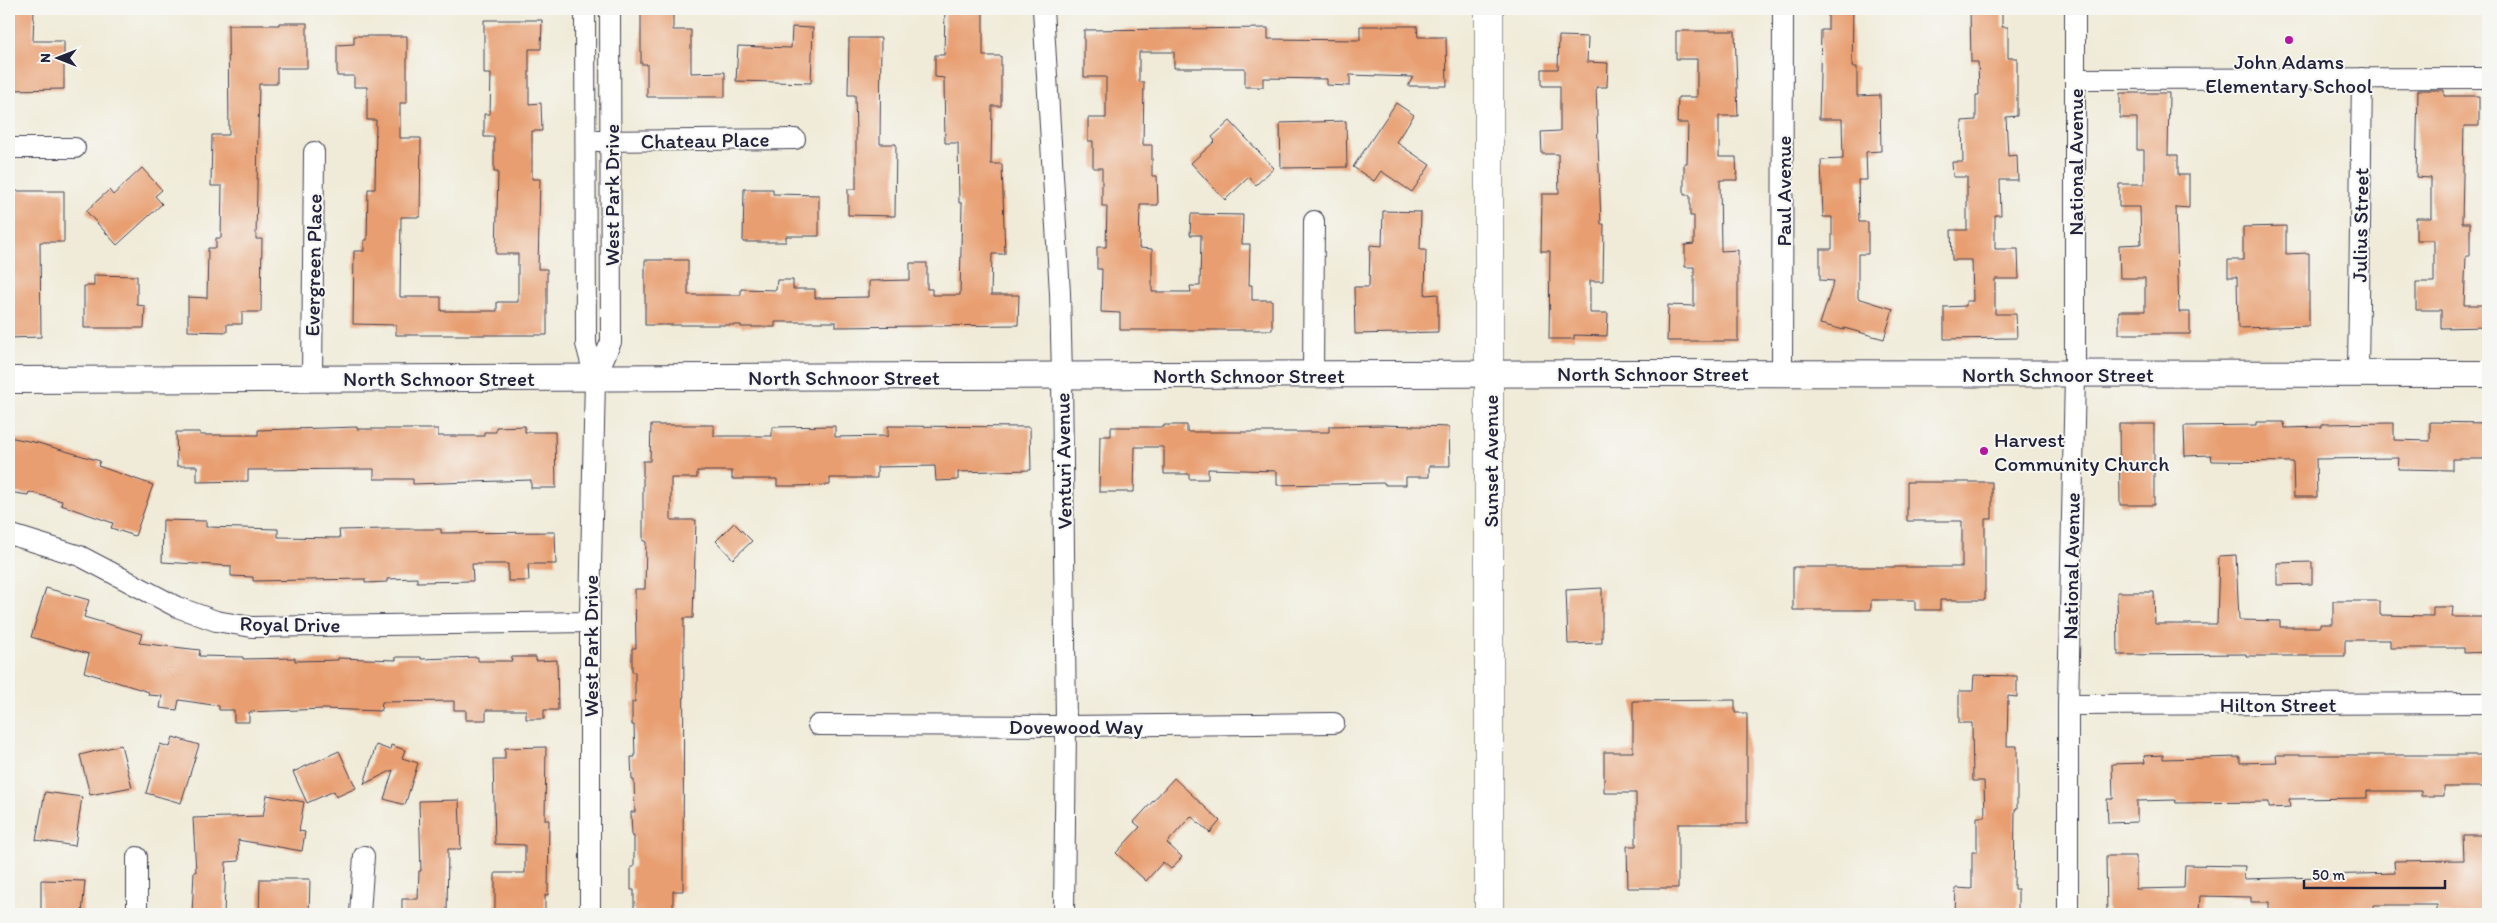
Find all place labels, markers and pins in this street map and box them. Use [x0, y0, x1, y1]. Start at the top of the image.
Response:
marker: John Adams Elementary School [2283, 34, 2295, 46]
place label: John Adams Elementary School [2205, 49, 2373, 98]
place label: Harvest Community Church [1994, 427, 2169, 476]
marker: Harvest Community Church [1978, 445, 1990, 457]

